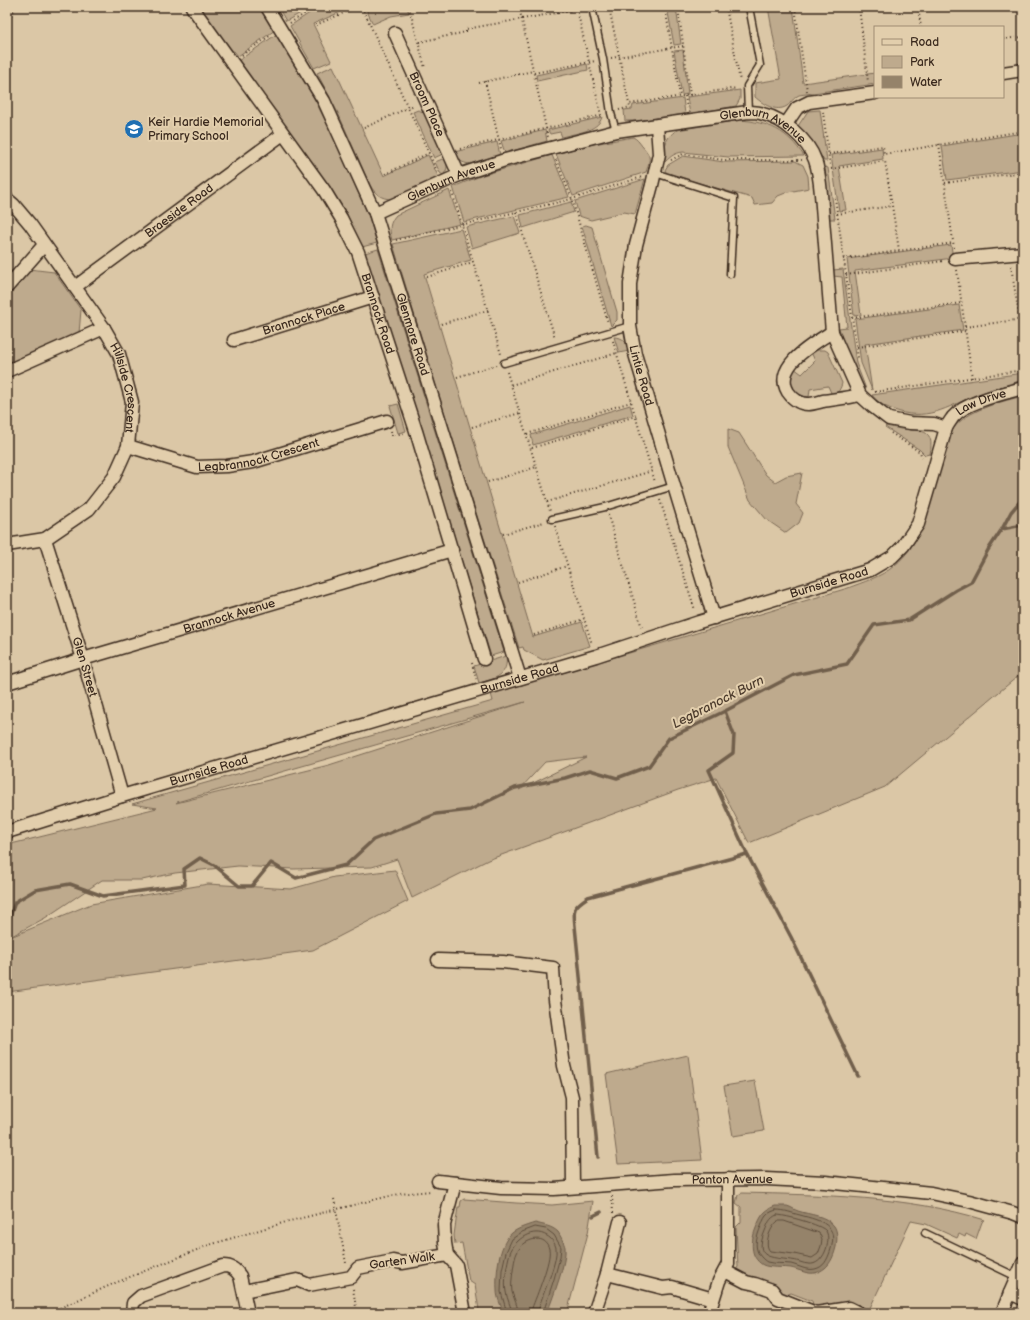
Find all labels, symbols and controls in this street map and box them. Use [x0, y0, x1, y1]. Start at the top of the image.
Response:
legend [874, 26, 1004, 98]
text: Road [910, 35, 939, 50]
text: Park [910, 55, 934, 70]
street label: Broom Place [406, 69, 448, 139]
text: Water [910, 75, 942, 90]
street label: Glenburn Avenue [719, 104, 810, 146]
place label: Keir Hardie Memorial Primary School [148, 115, 264, 144]
school or university icon: Keir Hardie Memorial Primary School [123, 118, 145, 140]
street label: Glenburn Avenue [405, 156, 497, 205]
street label: Braeside Road [142, 180, 216, 241]
street label: Brannock Road [358, 271, 398, 356]
street label: Glenmore Road [393, 291, 433, 378]
street label: Brannock Place [261, 299, 347, 338]
street label: Hillside Crescent [106, 340, 139, 434]
street label: Lintie Road [626, 344, 657, 407]
street label: Law Drive [953, 385, 1008, 419]
street label: Legbrannock Crescent [198, 435, 321, 474]
street label: Burnside Road [788, 563, 870, 601]
street label: Brannock Avenue [181, 595, 277, 637]
street label: Glen Street [69, 635, 101, 699]
street label: Burnside Road [478, 660, 561, 697]
water label: Legbranock Burn [670, 672, 766, 732]
street label: Burnside Road [168, 752, 250, 789]
street label: Panton Avenue [692, 1171, 773, 1187]
street label: Garten Walk [368, 1249, 436, 1273]

